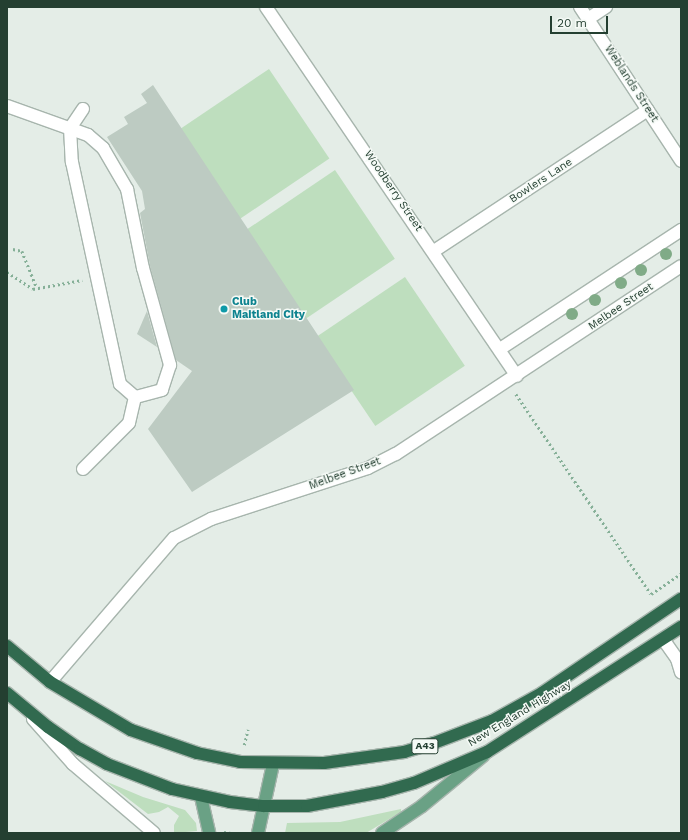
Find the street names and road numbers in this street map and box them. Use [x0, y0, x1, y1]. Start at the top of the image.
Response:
street label: Weblands Street [601, 43, 661, 125]
street label: Woodberry Street [361, 148, 425, 234]
street label: Bowlers Lane [507, 156, 575, 206]
street label: Melbee Street [586, 280, 656, 334]
street label: Melbee Street [307, 455, 383, 493]
street label: New England Highway [466, 678, 574, 750]
road number: A43 [411, 738, 439, 754]

